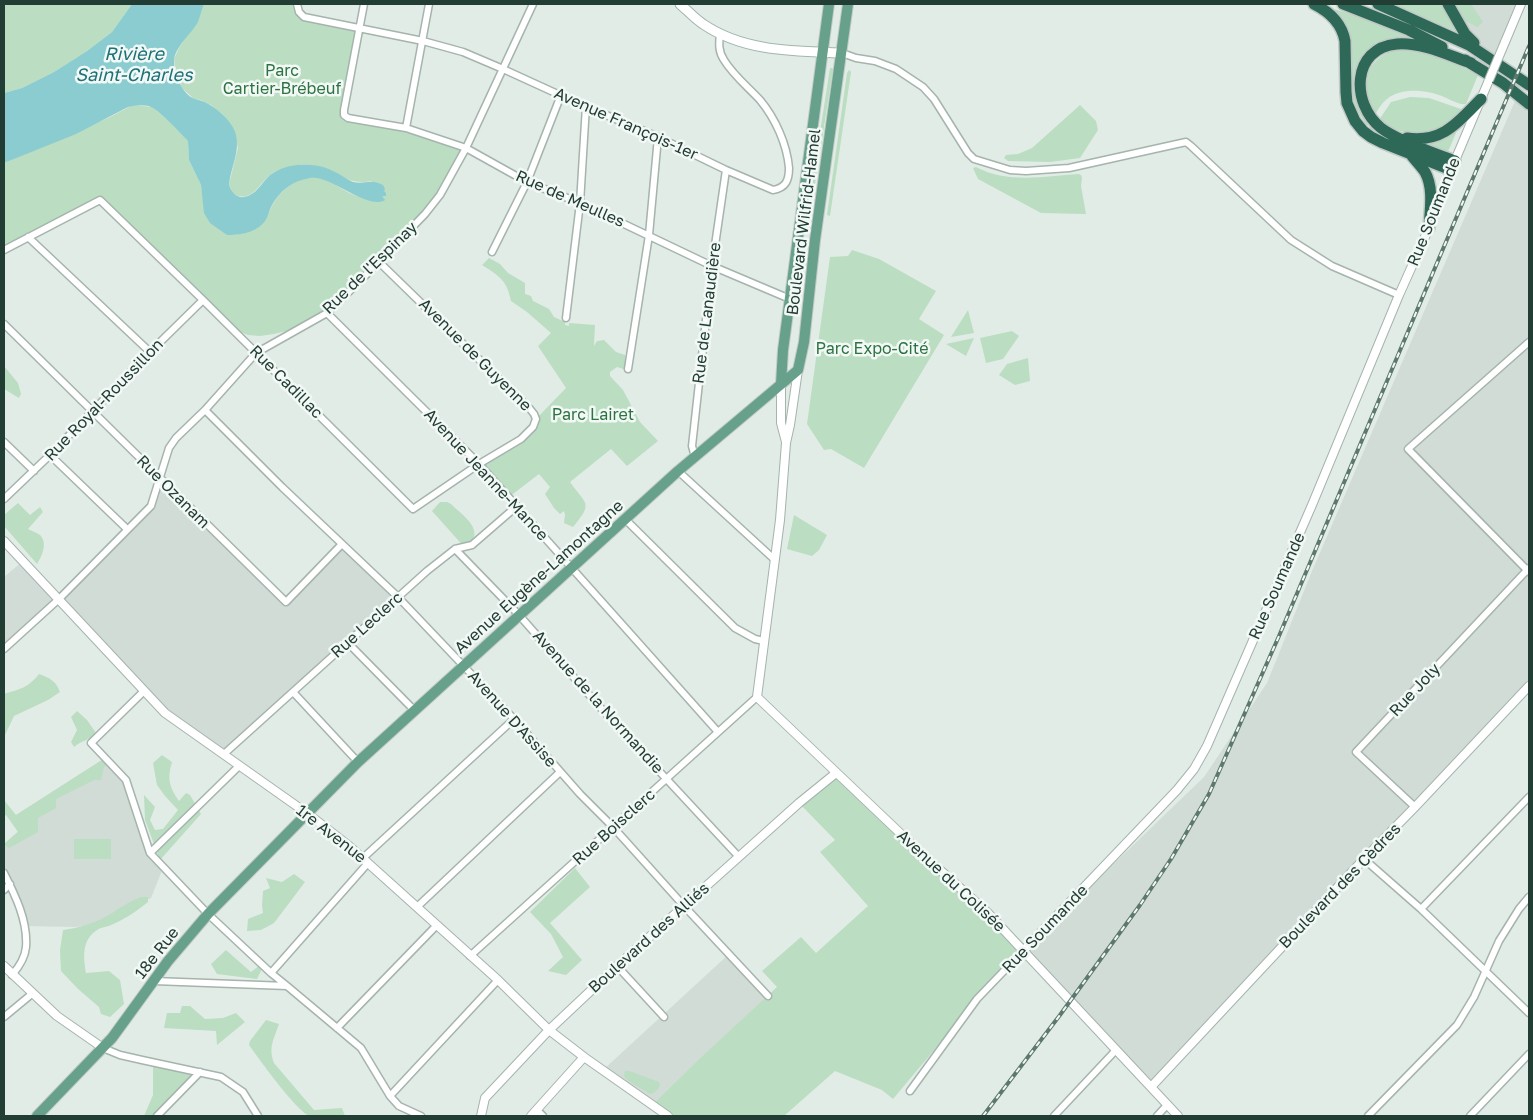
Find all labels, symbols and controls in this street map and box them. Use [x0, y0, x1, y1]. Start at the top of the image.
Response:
water label: Rivière Saint-Charles [75, 43, 193, 86]
park label: Parc Cartier-Brébeuf [223, 61, 341, 99]
street label: Avenue François-1er [551, 84, 701, 164]
street label: Boulevard Wilfrid-Hamel [783, 128, 825, 316]
street label: Rue Soumande [1404, 155, 1464, 269]
street label: Rue de Meulles [513, 166, 627, 232]
street label: Rue de l'Espinay [319, 218, 421, 318]
street label: Rue de Lanaudière [689, 241, 725, 385]
street label: Avenue de Guyenne [415, 295, 535, 415]
street label: Rue Royal-Roussillon [41, 335, 167, 465]
park label: Parc Expo-Cité [815, 339, 929, 359]
street label: Rue Cadillac [245, 341, 327, 423]
street label: Avenue Jeanne-Mance [420, 405, 552, 545]
park label: Parc Lairet [552, 405, 634, 425]
street label: Rue Ozanam [132, 451, 214, 533]
street label: Avenue Eugène-Lamontagne [451, 496, 627, 658]
street label: Rue Soumande [1245, 529, 1309, 643]
street label: Rue Leclerc [327, 588, 407, 662]
street label: Avenue de la Normandie [529, 626, 667, 778]
street label: Rue Joly [1386, 659, 1444, 721]
street label: Avenue D'Assise [464, 667, 560, 771]
street label: Rue Boisclerc [569, 785, 659, 869]
street label: 1re Avenue [292, 801, 370, 867]
street label: Boulevard des Cèdres [1275, 819, 1405, 953]
street label: Avenue du Colisée [893, 826, 1009, 936]
street label: Boulevard des Alliés [585, 879, 713, 997]
street label: Rue Soumande [998, 881, 1092, 977]
street label: 18e Rue [131, 923, 183, 983]

